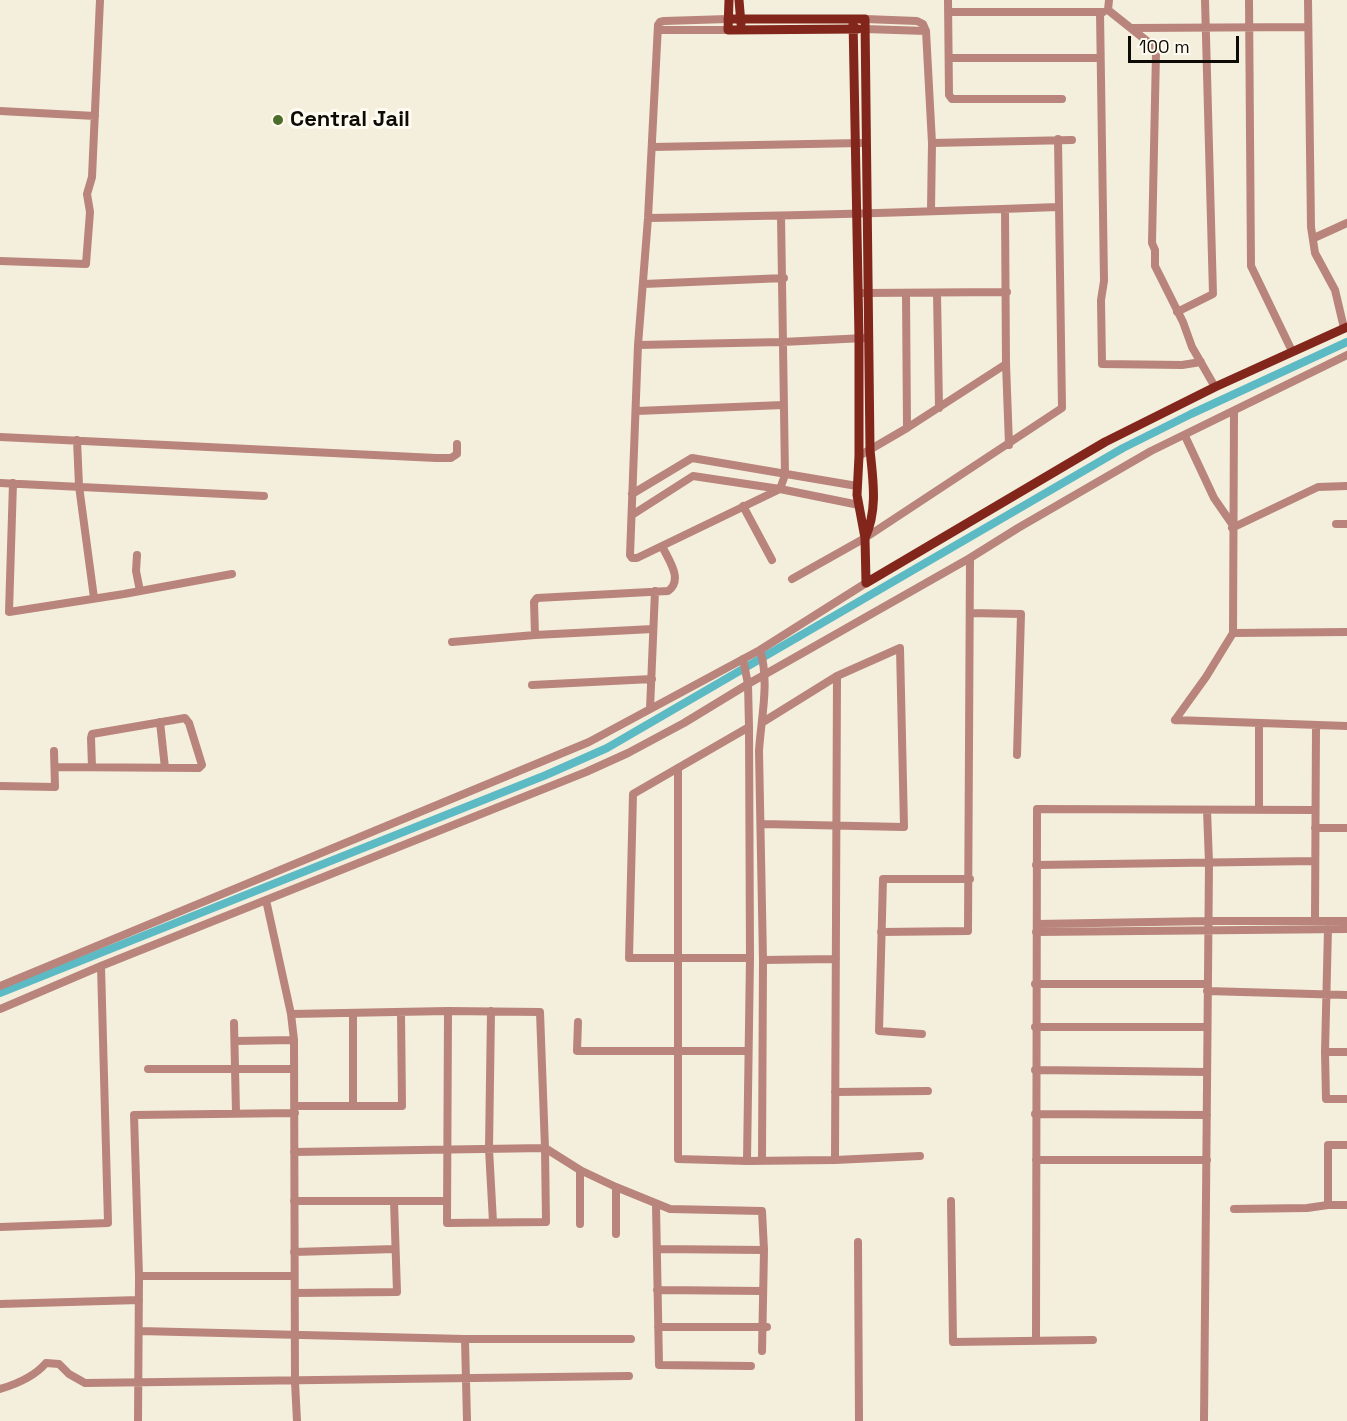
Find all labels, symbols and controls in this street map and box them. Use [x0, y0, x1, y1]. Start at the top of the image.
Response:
scale bar [1131, 24, 1242, 62]
text: 100 m [1139, 35, 1190, 58]
place label: Central Jail [290, 107, 410, 133]
marker: Central Jail [271, 113, 285, 127]

